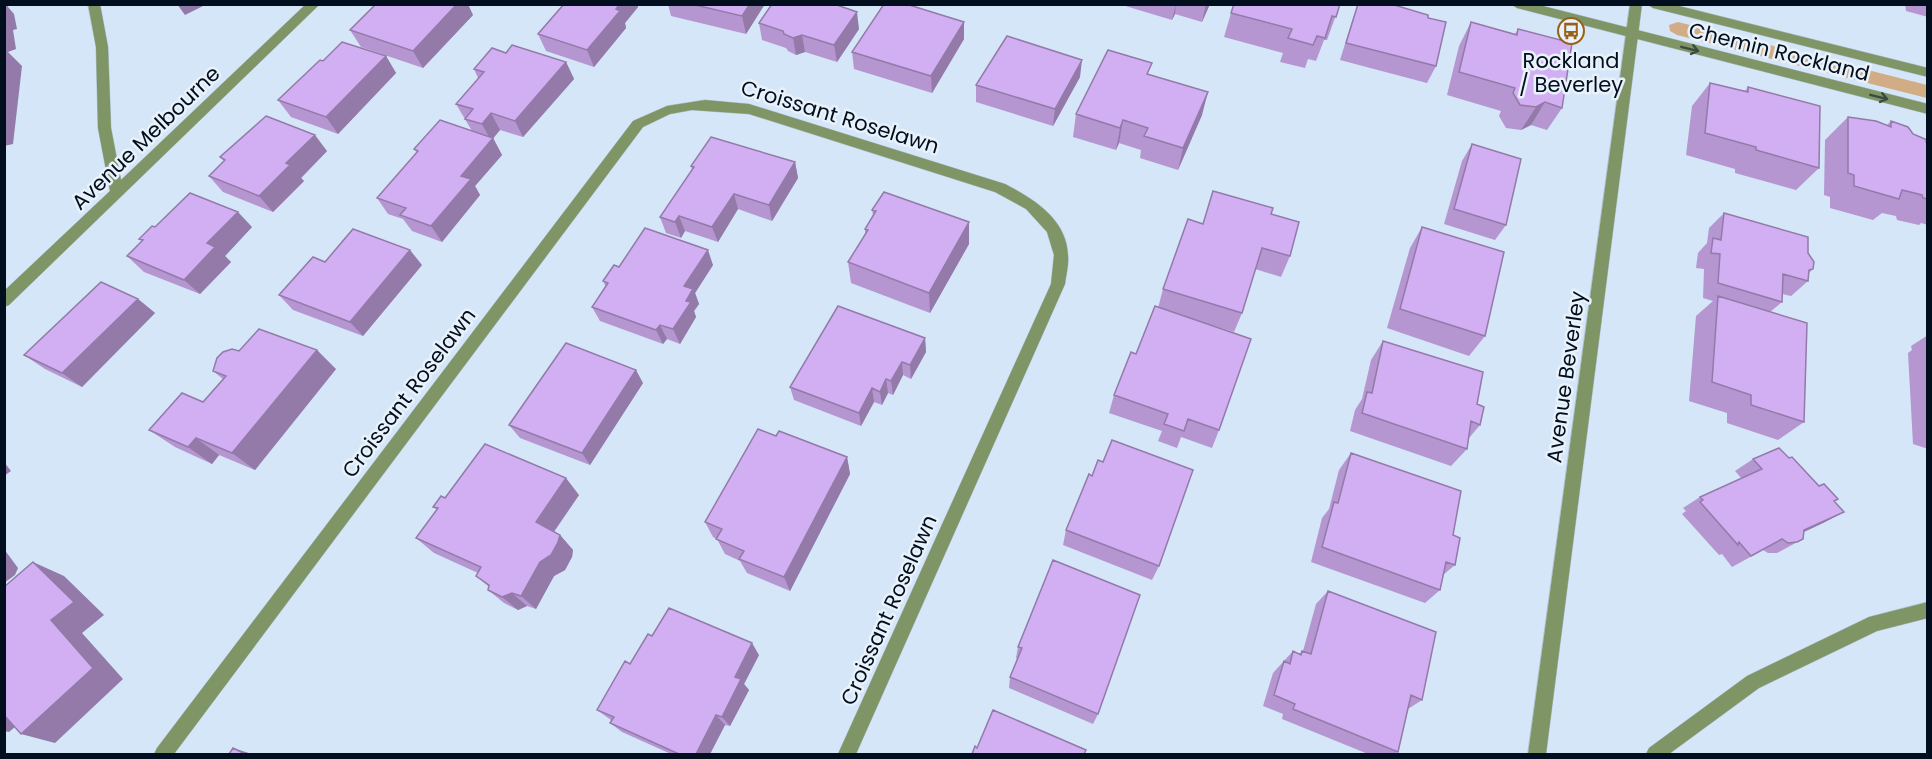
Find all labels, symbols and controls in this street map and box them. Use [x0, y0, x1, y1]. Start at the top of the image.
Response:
street label: Chemin Rockland [1686, 15, 1873, 88]
bus stop icon: Rockland / Beverley [1556, 16, 1586, 46]
one-way arrow [1680, 43, 1699, 55]
place label: Rockland / Beverley [1519, 46, 1623, 99]
street label: Avenue Melbourne [65, 59, 226, 216]
street label: Croissant Roselawn [738, 73, 943, 160]
one-way arrow [1869, 92, 1888, 103]
street label: Avenue Beverley [1539, 289, 1592, 465]
street label: Croissant Roselawn [335, 302, 482, 484]
street label: Croissant Roselawn [833, 510, 944, 710]

